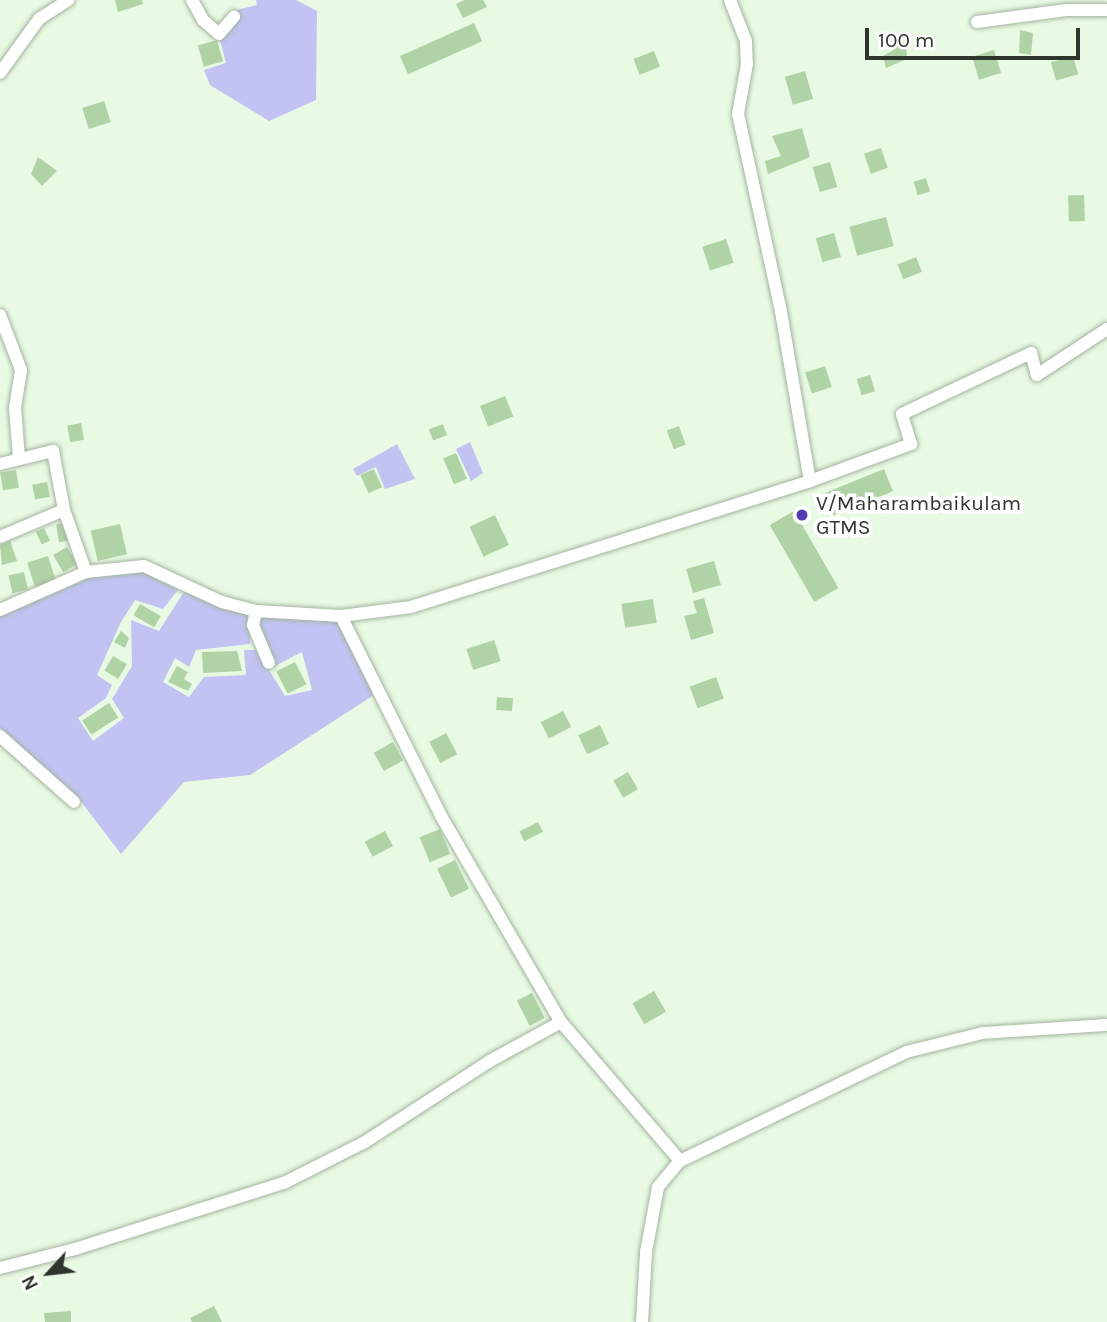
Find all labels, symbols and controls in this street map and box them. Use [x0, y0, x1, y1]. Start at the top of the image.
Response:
scale bar [869, 14, 1084, 58]
text: 100 m [878, 28, 935, 52]
place label: V/Maharambaikulam GTMS [816, 490, 1021, 540]
marker: V/Maharambaikulam GTMS [794, 507, 810, 523]
north arrow [14, 1238, 84, 1308]
text: N [17, 1271, 43, 1294]

